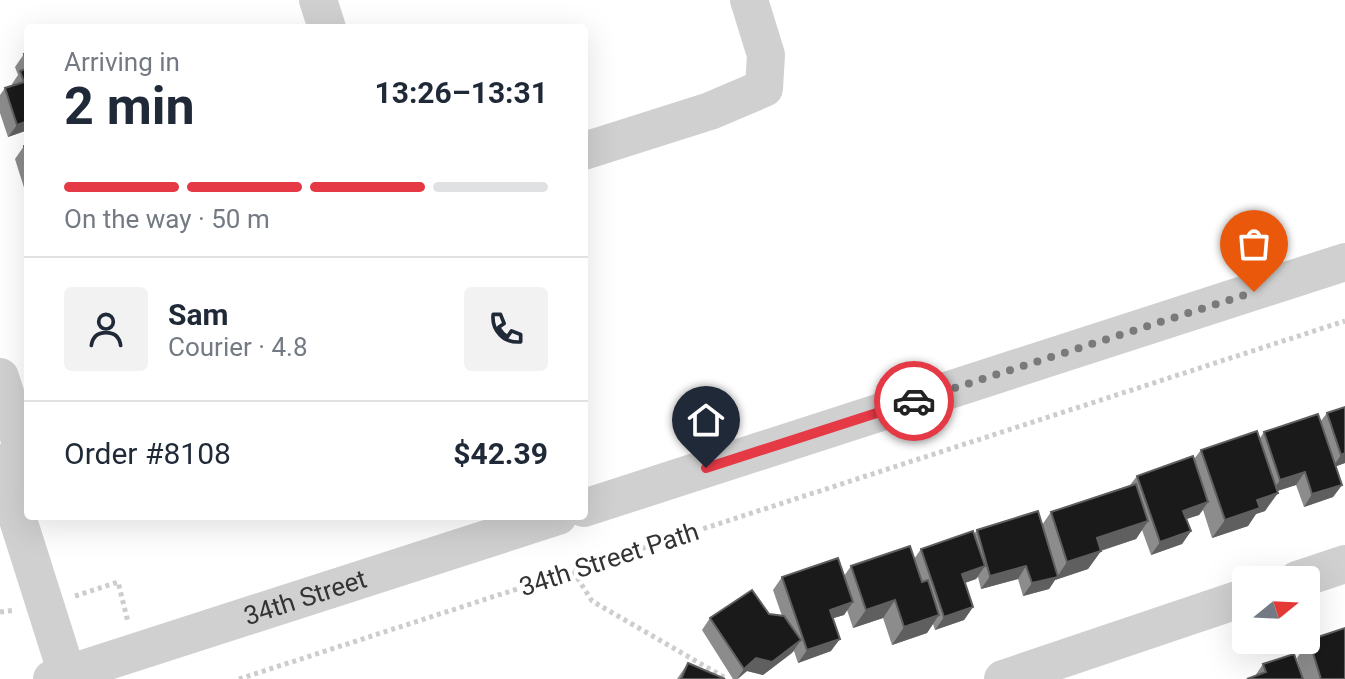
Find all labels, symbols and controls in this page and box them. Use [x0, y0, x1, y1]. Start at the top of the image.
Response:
text: Arriving in [64, 47, 180, 77]
text: 13:26–13:31 [374, 75, 548, 110]
text: 2 min [64, 76, 195, 137]
text: On the way · 50 m [64, 204, 270, 234]
pin [1220, 210, 1288, 292]
icon: bag [1232, 222, 1276, 266]
button: person [64, 287, 148, 371]
button: phone [464, 287, 548, 371]
text: Sam [168, 297, 229, 332]
text: Courier · 4.8 [168, 332, 308, 362]
courier [874, 361, 954, 441]
icon: car [892, 379, 936, 423]
pin [672, 386, 740, 468]
icon: home [684, 398, 728, 442]
text: Order #8108 [64, 436, 231, 471]
text: $42.39 [453, 436, 548, 471]
street label: 34th Street Path [516, 516, 702, 602]
street label: 34th Street [240, 564, 370, 631]
north arrow [1232, 566, 1320, 654]
map controls [1232, 566, 1320, 654]

